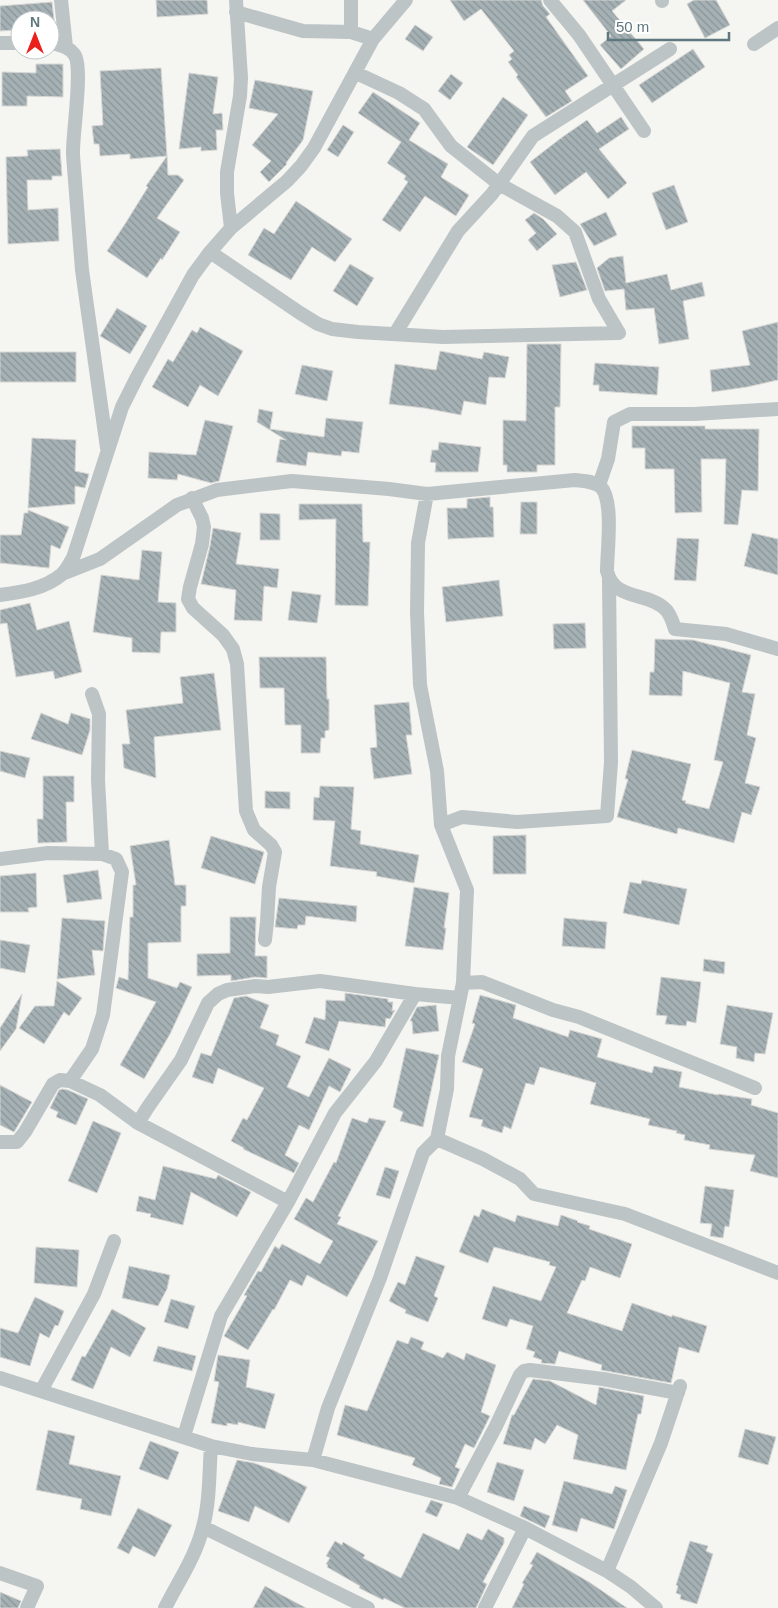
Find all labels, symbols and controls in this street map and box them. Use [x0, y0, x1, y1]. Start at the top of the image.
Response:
north arrow [10, 10, 60, 60]
scale bar [608, 10, 729, 42]
text: N [30, 14, 40, 30]
text: 50 m [616, 18, 649, 35]

